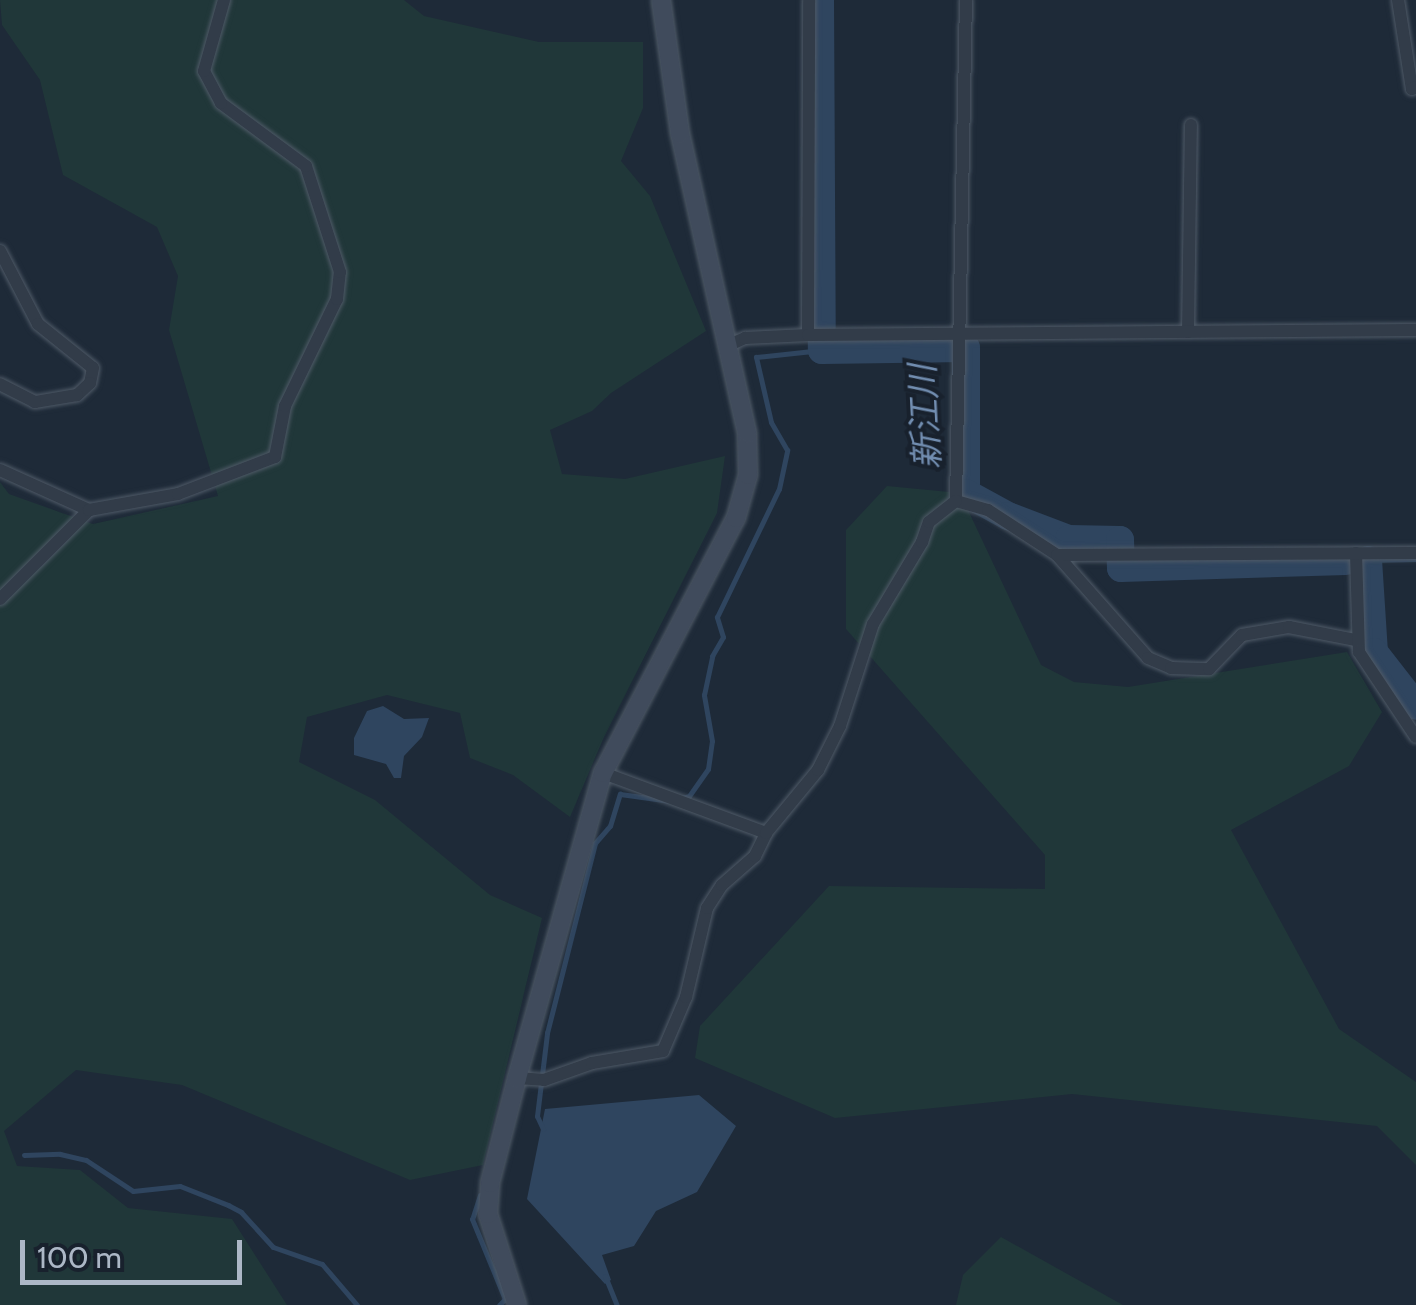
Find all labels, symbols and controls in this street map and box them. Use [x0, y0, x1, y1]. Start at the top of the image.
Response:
water label: 新江川 [901, 363, 949, 471]
scale bar [25, 1220, 248, 1282]
text: 100 m [37, 1239, 122, 1276]

